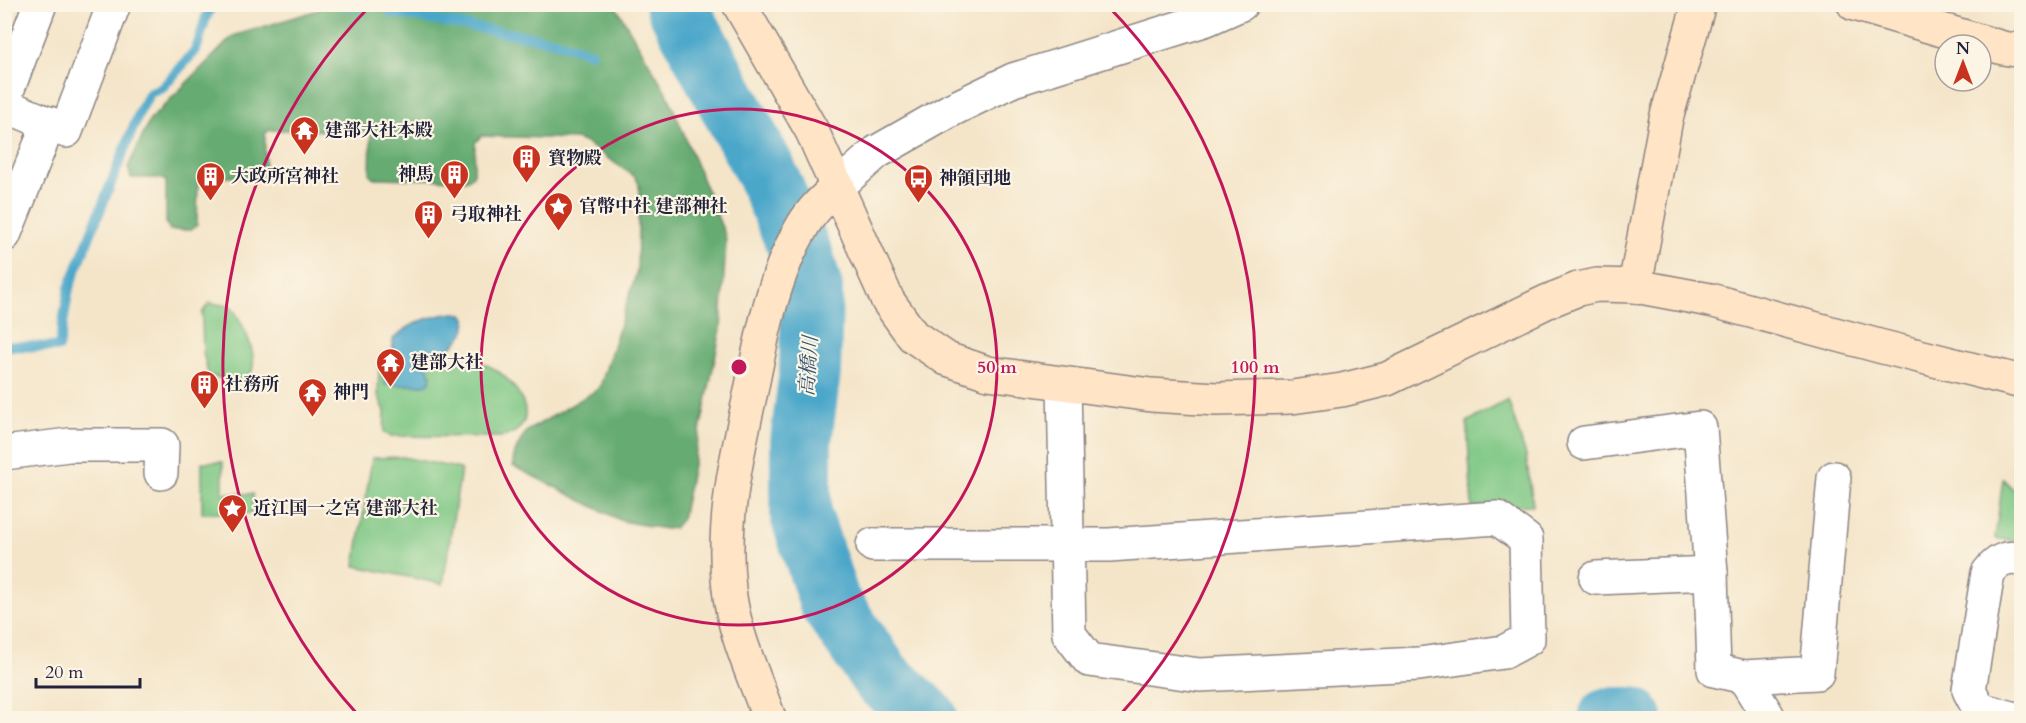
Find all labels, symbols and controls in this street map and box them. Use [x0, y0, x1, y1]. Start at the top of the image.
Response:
north arrow [1933, 33, 1993, 93]
text: N [1956, 38, 1970, 60]
temple icon: 建部大社本殿 [288, 114, 320, 156]
place label: 建部大社本殿 [325, 118, 433, 143]
building icon: 寳物殿 [511, 142, 543, 184]
place label: 寳物殿 [548, 146, 602, 171]
building icon: 神馬 [439, 158, 471, 200]
building icon: 大政所宮神社 [194, 160, 226, 202]
place label: 神馬 [398, 162, 434, 187]
bus stop icon: 神領団地 [902, 162, 934, 204]
place label: 大政所宮神社 [231, 164, 339, 189]
place label: 神領団地 [939, 166, 1011, 191]
place icon: 官幣中社 建部神社 [542, 190, 574, 232]
place label: 官幣中社 建部神社 [579, 194, 728, 219]
building icon: 弓取神社 [413, 198, 445, 240]
place label: 弓取神社 [450, 202, 522, 227]
water label: 高橋川 [793, 333, 824, 397]
temple icon: 建部大社 [374, 346, 406, 388]
place label: 建部大社 [411, 350, 483, 375]
text: 50 m [977, 355, 1017, 380]
text: 100 m [1230, 355, 1280, 380]
centre of rings [729, 357, 749, 377]
building icon: 社務所 [188, 368, 220, 410]
place label: 社務所 [225, 372, 279, 397]
temple icon: 神門 [296, 376, 328, 418]
place label: 神門 [333, 380, 369, 405]
place icon: 近江国一之宮 建部大社 [216, 492, 248, 534]
place label: 近江国一之宮 建部大社 [253, 496, 438, 521]
scale bar [36, 651, 140, 689]
text: 20 m [45, 660, 84, 685]

